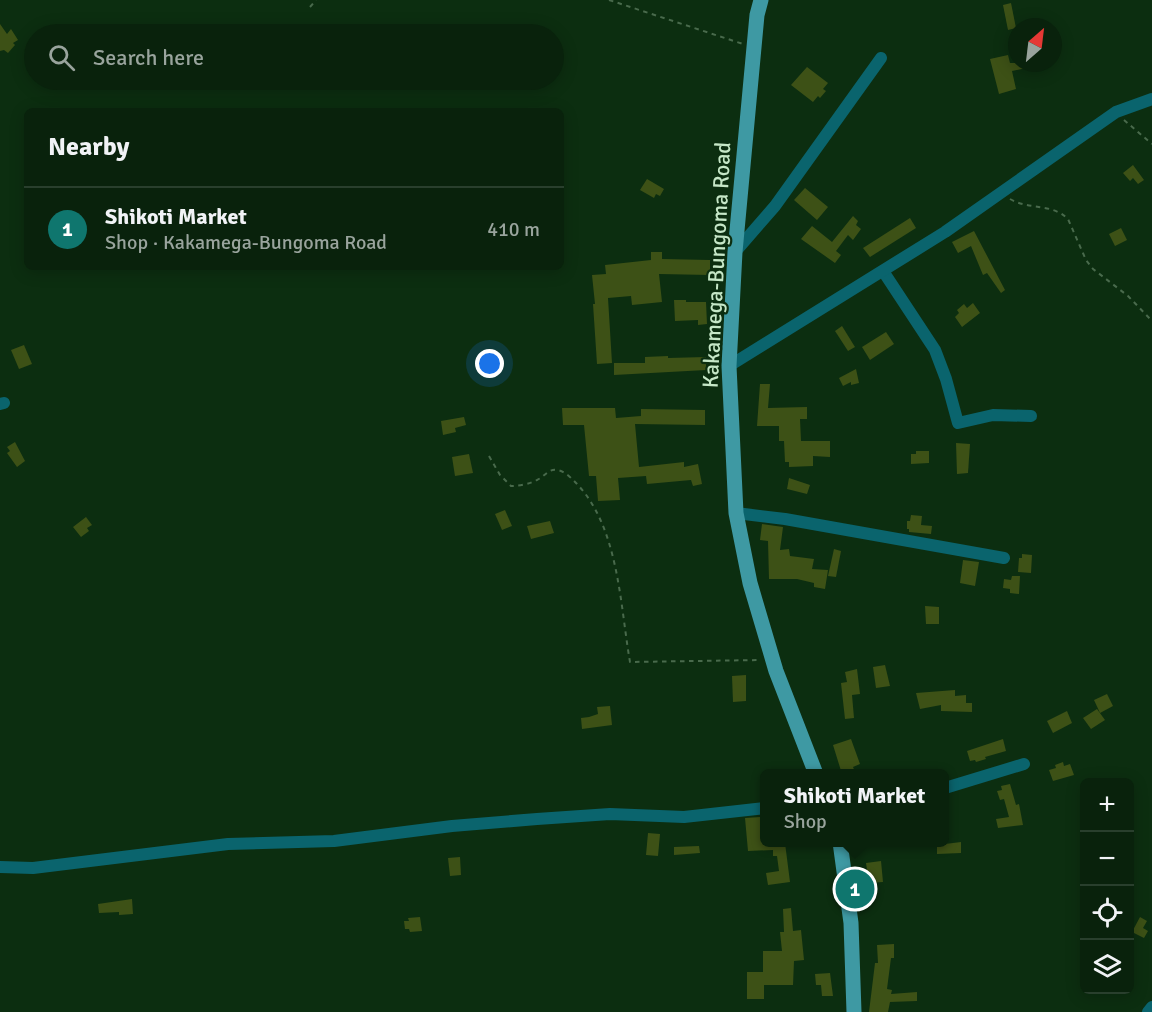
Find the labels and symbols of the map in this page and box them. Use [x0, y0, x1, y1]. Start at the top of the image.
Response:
north arrow [1008, 18, 1062, 72]
street label: Kakamega-Bungoma Road [697, 141, 736, 389]
your location [475, 349, 504, 378]
pin: 1 [836, 866, 874, 912]

